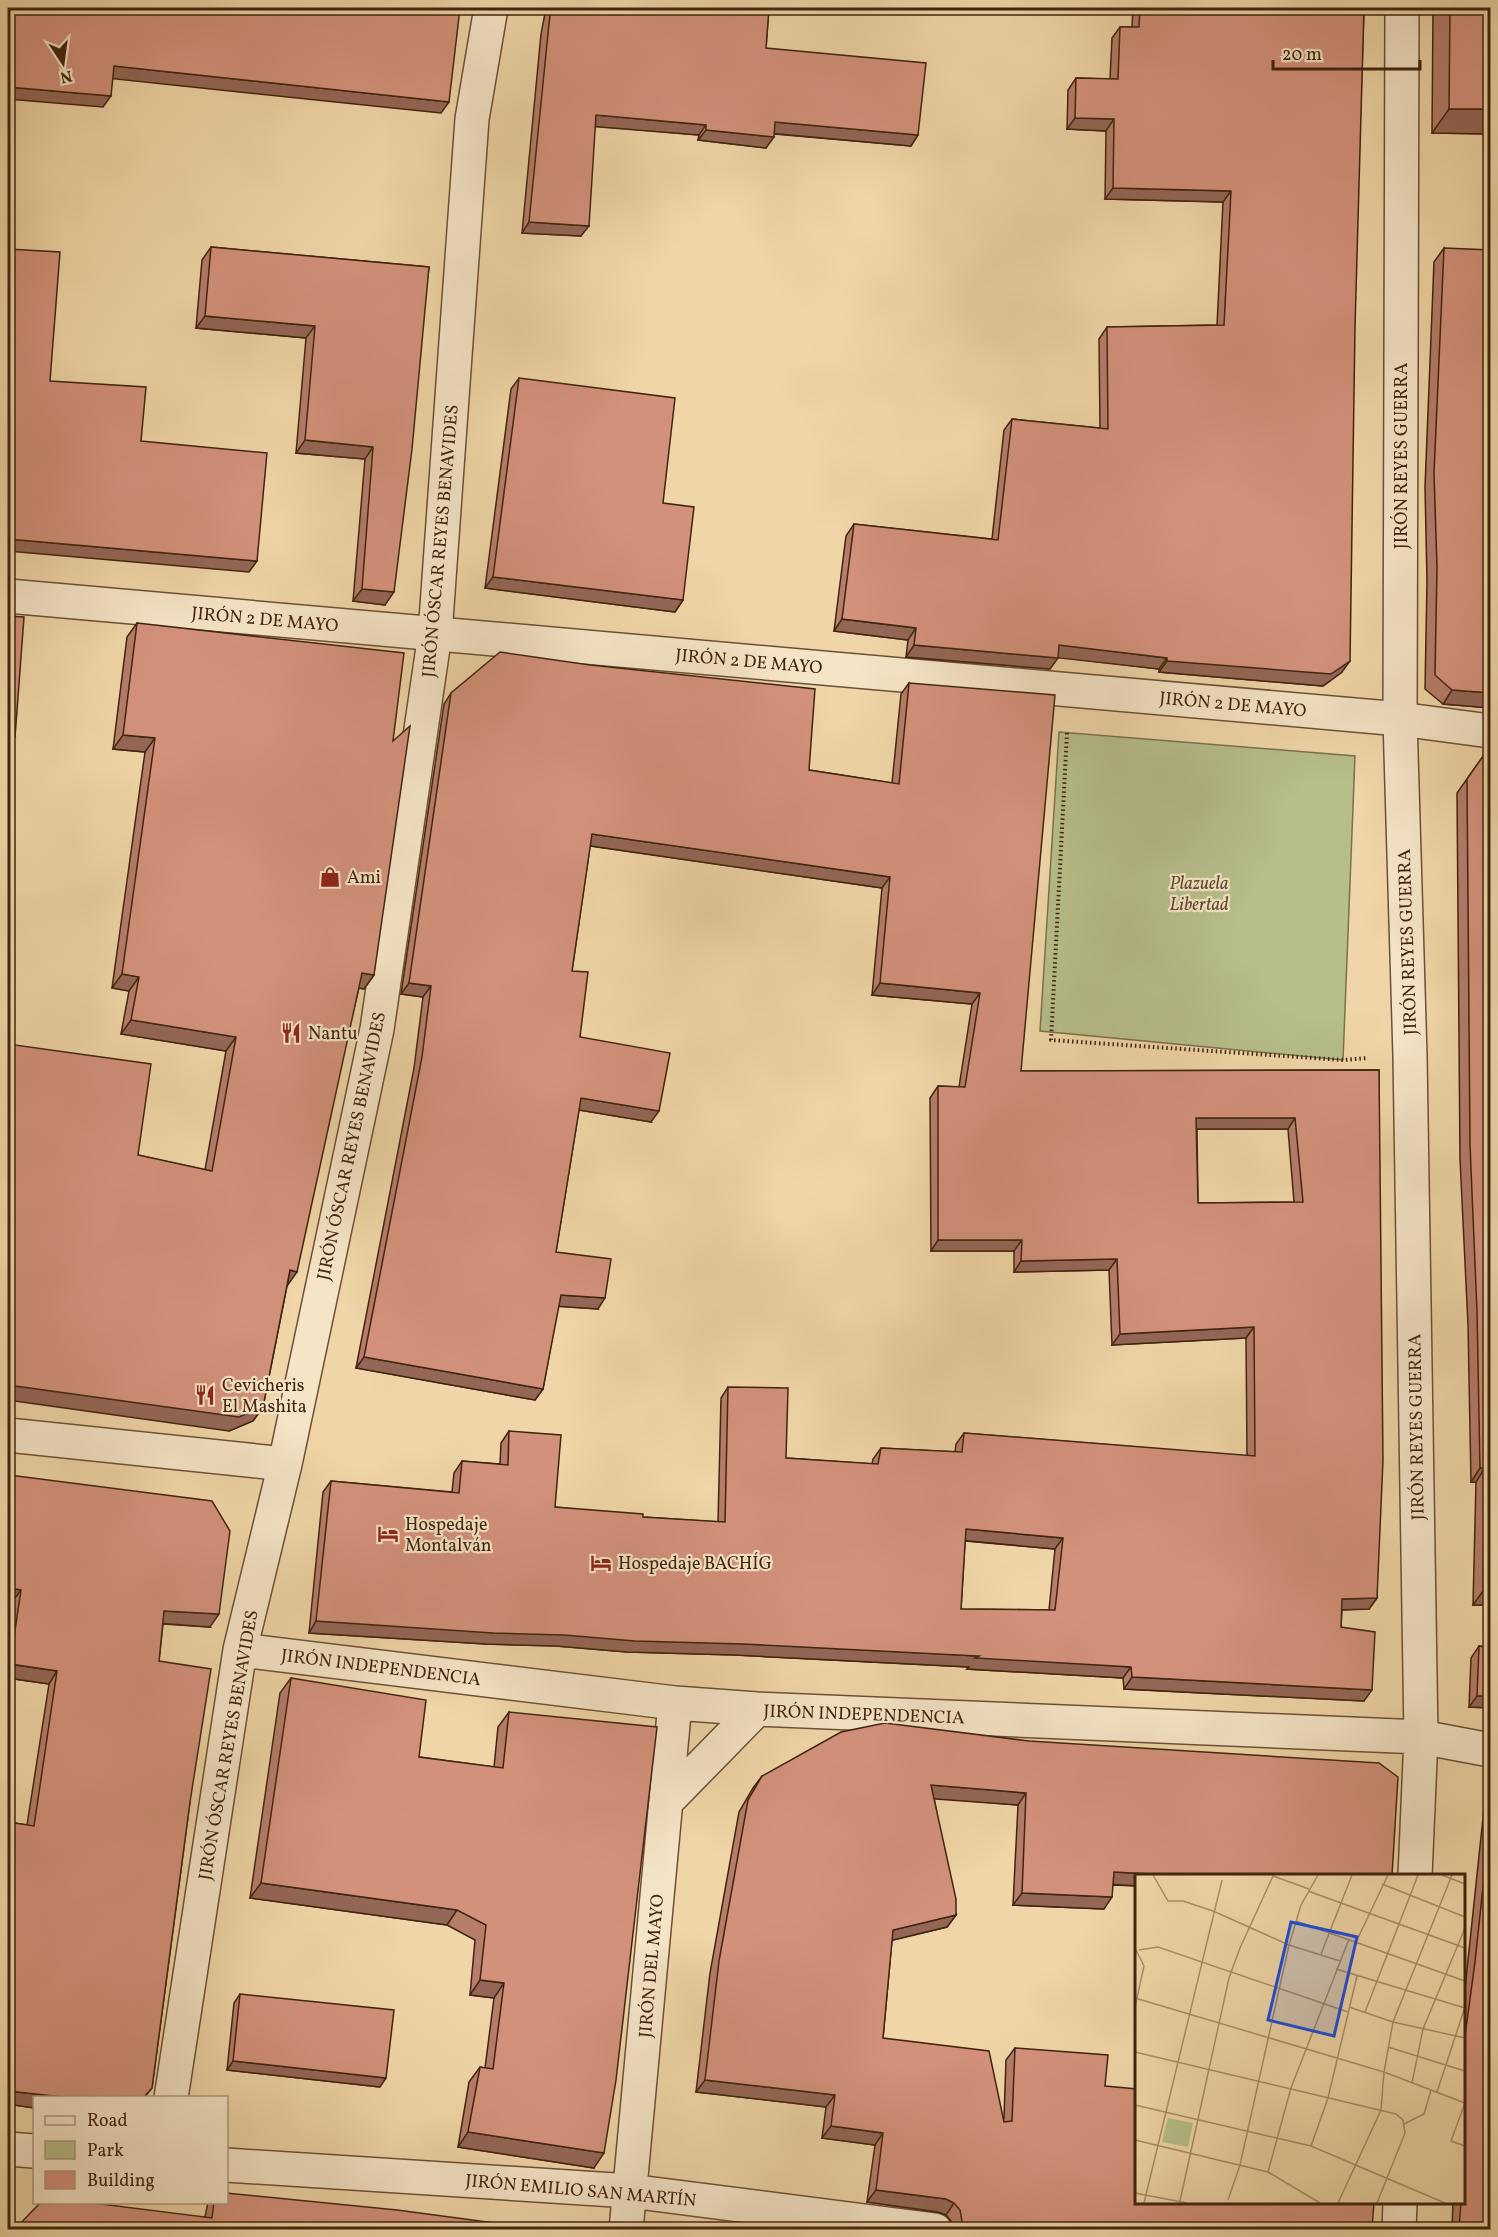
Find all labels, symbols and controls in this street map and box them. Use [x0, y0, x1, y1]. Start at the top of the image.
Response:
north arrow [33, 33, 93, 93]
scale bar [1273, 33, 1420, 71]
text: 20 m [1282, 43, 1322, 68]
text: N [57, 64, 74, 88]
street label: JIRÓN REYES GUERRA [1390, 362, 1415, 549]
street label: JIRÓN ÓSCAR REYES BENAVIDES [417, 404, 466, 679]
street label: JIRÓN 2 DE MAYO [190, 602, 339, 639]
street label: JIRÓN 2 DE MAYO [674, 644, 823, 681]
street label: JIRÓN 2 DE MAYO [1158, 687, 1307, 724]
street label: JIRÓN REYES GUERRA [1393, 848, 1424, 1036]
shop icon: Ami [318, 865, 342, 889]
place label: Ami [347, 866, 381, 891]
park label: Plazuela Libertad [1169, 872, 1229, 918]
street label: JIRÓN ÓSCAR REYES BENAVIDES [312, 1010, 393, 1283]
restaurant icon: Nantu [279, 1021, 303, 1045]
place label: Nantu [308, 1022, 358, 1047]
street label: JIRÓN REYES GUERRA [1403, 1333, 1432, 1520]
place label: Cevicheris El Mashita [222, 1374, 307, 1420]
restaurant icon: Cevicheris El Mashita [193, 1383, 217, 1407]
place label: Hospedaje Montalván [405, 1513, 492, 1559]
hotel icon: Hospedaje Montalván [376, 1522, 400, 1546]
hotel icon: Hospedaje BACHÍG [589, 1551, 613, 1575]
place label: Hospedaje BACHÍG [618, 1552, 772, 1577]
street label: JIRÓN ÓSCAR REYES BENAVIDES [193, 1608, 266, 1882]
street label: JIRÓN INDEPENDENCIA [279, 1644, 482, 1693]
street label: JIRÓN INDEPENDENCIA [763, 1699, 965, 1732]
inset map [1135, 1874, 1465, 2204]
street label: JIRÓN DEL MAYO [634, 1893, 671, 2039]
legend [33, 2096, 228, 2204]
text: Road [87, 2109, 128, 2134]
text: Park [87, 2139, 124, 2164]
text: Building [87, 2169, 155, 2194]
street label: JIRÓN EMILIO SAN MARTÍN [464, 2169, 697, 2214]

